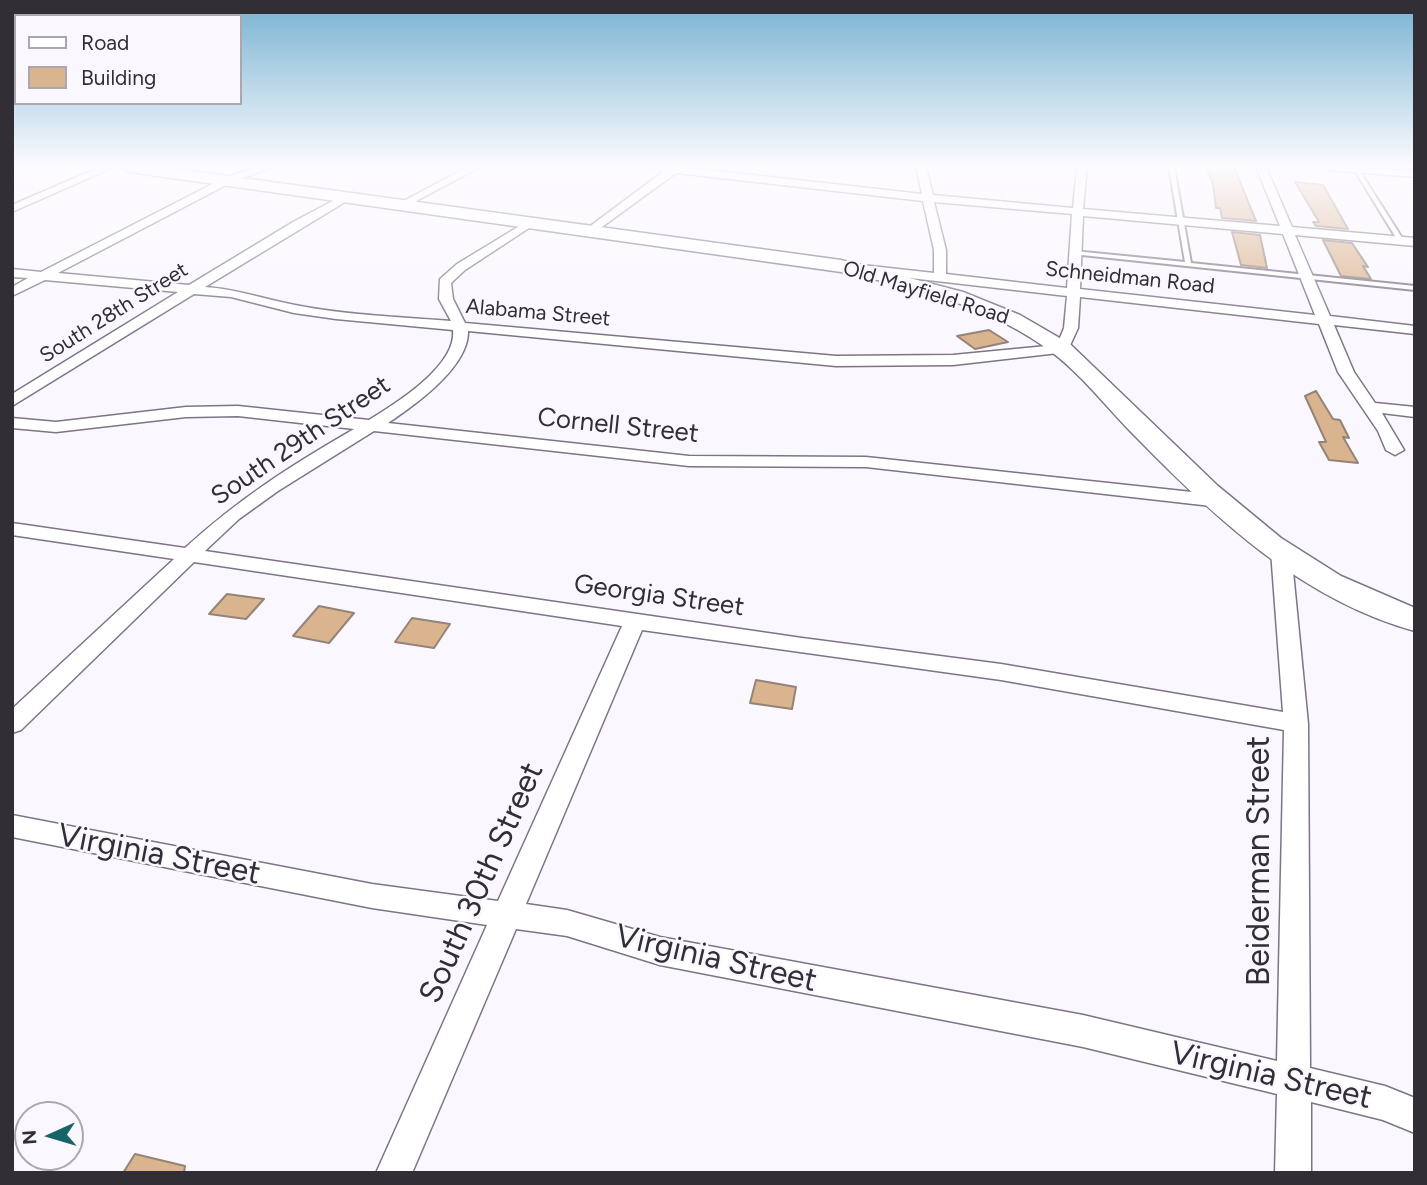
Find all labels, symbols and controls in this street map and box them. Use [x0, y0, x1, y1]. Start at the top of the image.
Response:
legend [14, 14, 242, 105]
text: Road [81, 30, 129, 55]
text: Building [81, 65, 156, 90]
street label: Old Mayfield Road [840, 256, 1012, 330]
street label: South 28th Street [35, 257, 193, 369]
street label: Schneidman Road [1044, 257, 1216, 299]
street label: Alabama Street [465, 294, 611, 332]
street label: South 29th Street [206, 370, 396, 512]
street label: Cornell Street [536, 402, 700, 450]
street label: Georgia Street [572, 569, 746, 623]
street label: Beiderman Street [1241, 736, 1279, 986]
street label: South 30th Street [412, 757, 552, 1009]
street label: Virginia Street [54, 817, 264, 893]
street label: Virginia Street [611, 917, 821, 1001]
street label: Virginia Street [1166, 1034, 1376, 1118]
north arrow [14, 1101, 84, 1171]
text: N [18, 1129, 42, 1145]

